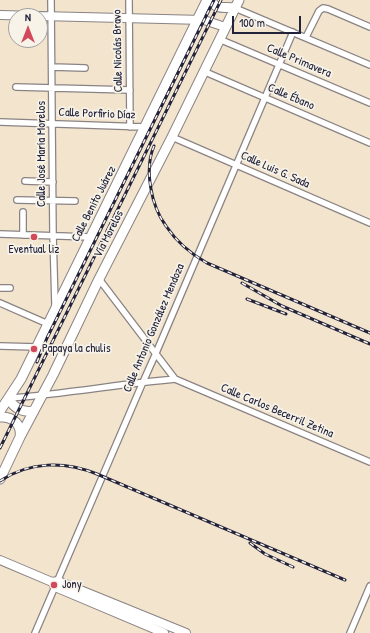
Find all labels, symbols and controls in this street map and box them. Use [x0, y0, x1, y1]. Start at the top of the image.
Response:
north arrow [8, 8, 48, 48]
scale bar [234, 8, 303, 34]
street label: Calle Nicolás Bravo [110, 9, 126, 93]
text: N [25, 10, 31, 24]
text: 100 m [239, 14, 265, 31]
street label: Calle Primavera [265, 41, 333, 81]
street label: Calle Ébano [266, 81, 316, 113]
street label: Calle José María Morelos [35, 101, 49, 207]
street label: Calle Porfirio Díaz [58, 105, 136, 123]
street label: Calle Luis G. Sada [238, 148, 312, 192]
street label: Calle Benito Juárez [69, 164, 119, 244]
street label: Vía Morelos [91, 208, 127, 260]
marker: Eventual liz [29, 232, 39, 242]
place label: Eventual liz [9, 243, 59, 257]
street label: Calle Antonio González Mendoza [120, 262, 188, 394]
place label: Papaya la chulis [42, 342, 111, 356]
marker: Papaya la chulis [29, 344, 39, 354]
street label: Calle Carlos Becerril Zetina [218, 381, 336, 441]
place label: Jony [62, 578, 82, 592]
marker: Jony [49, 580, 59, 590]

